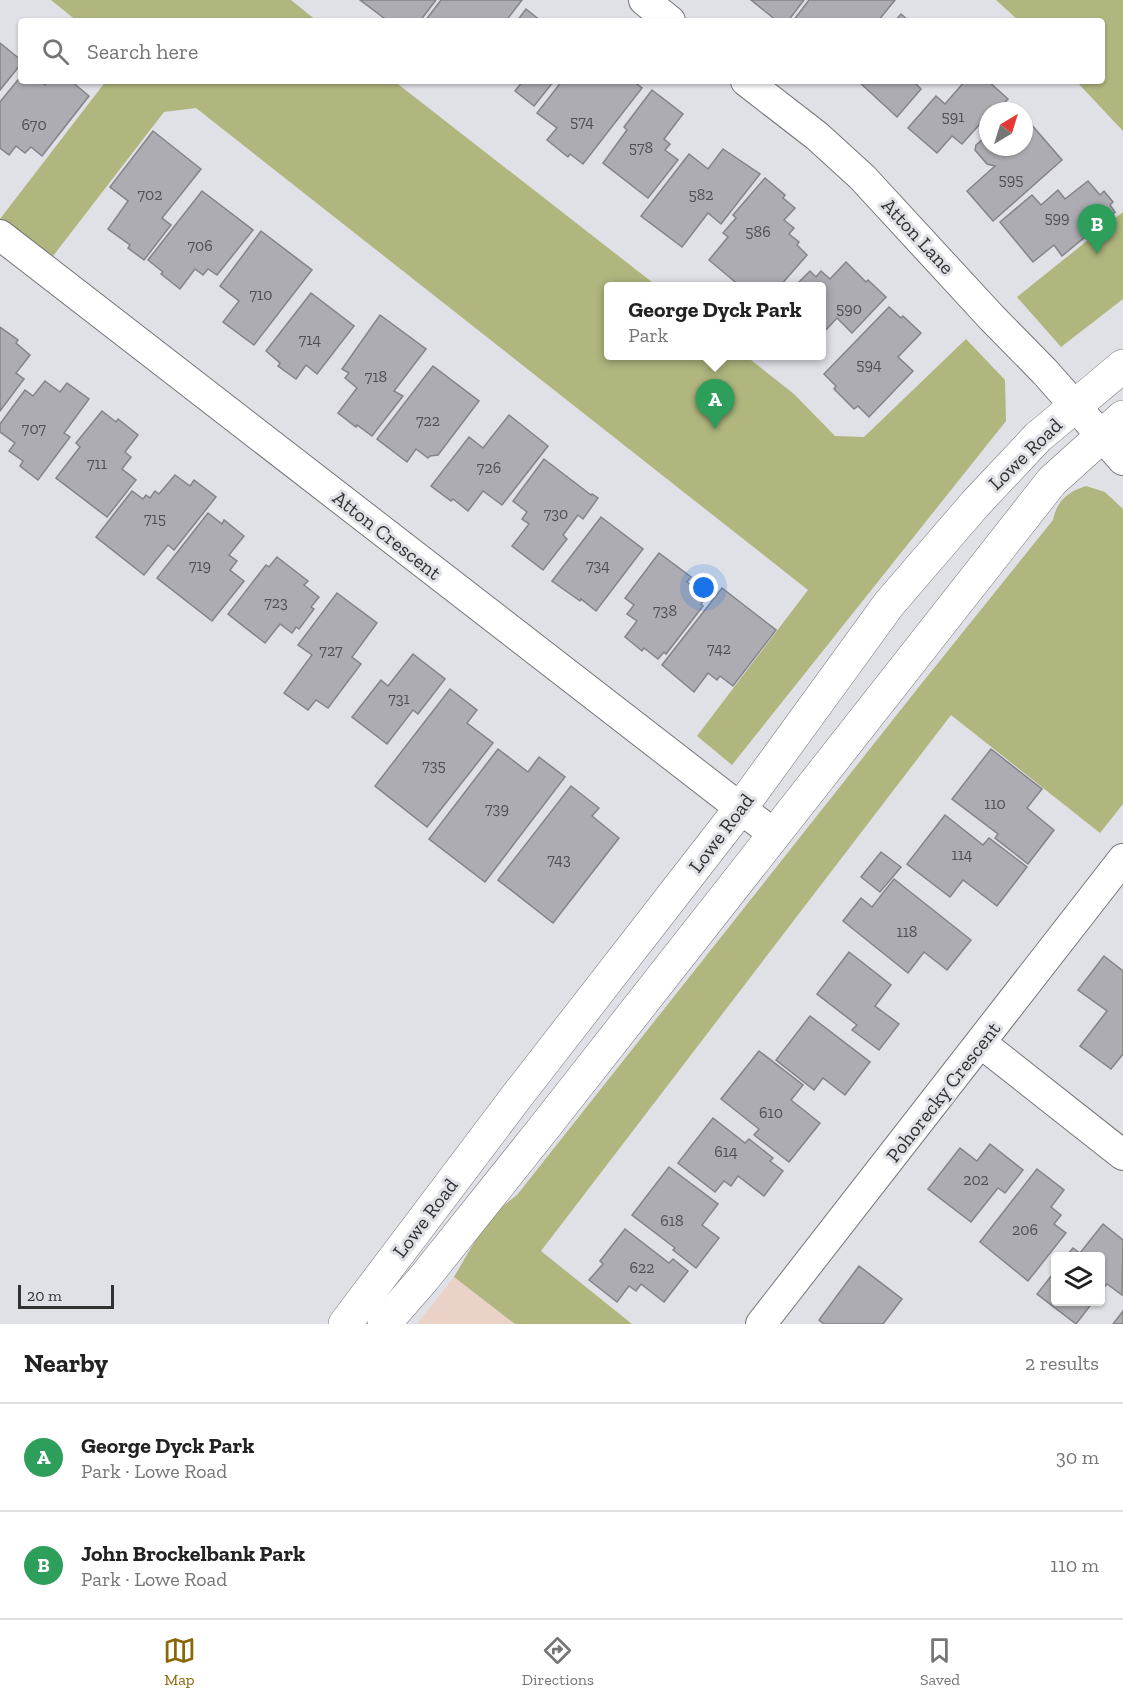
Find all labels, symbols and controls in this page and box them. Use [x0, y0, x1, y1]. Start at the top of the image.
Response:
search box [18, 18, 1105, 84]
icon: search [39, 35, 72, 68]
text: Search here [87, 38, 198, 65]
north arrow [979, 102, 1033, 156]
house number: 591 [942, 107, 964, 126]
house number: 574 [570, 112, 594, 131]
house number: 670 [21, 115, 47, 134]
house number: 578 [629, 138, 653, 157]
house number: 595 [999, 170, 1023, 189]
house number: 702 [138, 185, 163, 204]
house number: 582 [688, 185, 714, 204]
street label: Atton Lane [877, 193, 959, 279]
pin: B [1078, 204, 1116, 254]
house number: 599 [1044, 208, 1070, 227]
house number: 586 [745, 222, 771, 241]
house number: 706 [187, 236, 213, 255]
popup [604, 282, 826, 360]
house number: 710 [250, 285, 272, 304]
text: George Dyck Park [628, 296, 802, 323]
house number: 590 [836, 299, 862, 318]
text: Park [628, 323, 668, 347]
house number: 714 [299, 330, 322, 349]
house number: 594 [856, 355, 882, 374]
house number: 718 [365, 367, 387, 386]
pin: A [696, 380, 734, 429]
house number: 722 [416, 411, 440, 430]
street label: Lowe Road [983, 413, 1067, 495]
house number: 707 [22, 419, 47, 438]
house number: 711 [87, 454, 107, 473]
house number: 726 [477, 458, 501, 477]
street label: Atton Crescent [328, 485, 446, 585]
house number: 730 [544, 504, 568, 523]
house number: 715 [144, 509, 166, 528]
house number: 719 [189, 556, 211, 575]
house number: 734 [586, 556, 610, 575]
your location [689, 573, 718, 602]
house number: 723 [264, 593, 288, 612]
house number: 738 [653, 601, 677, 620]
house number: 742 [707, 639, 731, 658]
house number: 727 [319, 641, 343, 660]
house number: 731 [388, 689, 410, 708]
house number: 735 [422, 756, 446, 775]
street label: Lowe Road [683, 789, 759, 877]
house number: 110 [984, 794, 1006, 813]
house number: 739 [485, 799, 509, 818]
house number: 114 [952, 845, 973, 864]
house number: 743 [547, 850, 571, 869]
house number: 118 [897, 922, 917, 941]
street label: Pohorecky Crescent [881, 1017, 1006, 1167]
house number: 610 [759, 1103, 783, 1122]
house number: 614 [714, 1142, 738, 1161]
house number: 202 [963, 1170, 989, 1189]
street label: Lowe Road [387, 1174, 463, 1262]
house number: 618 [660, 1211, 684, 1230]
house number: 206 [1012, 1220, 1038, 1239]
map controls [1051, 1252, 1105, 1306]
button: layers [1051, 1252, 1105, 1306]
house number: 622 [630, 1258, 654, 1277]
scale bar [18, 1282, 114, 1310]
text: 20 m [27, 1286, 62, 1305]
text: Nearby [24, 1347, 108, 1379]
text: 2 results [1025, 1351, 1099, 1375]
text: George Dyck Park [81, 1432, 254, 1459]
text: A [37, 1445, 50, 1469]
text: 30 m [1056, 1445, 1099, 1469]
text: Park · Lowe Road [81, 1459, 227, 1483]
text: John Brockelbank Park [81, 1540, 305, 1567]
text: B [37, 1553, 50, 1577]
text: 110 m [1050, 1553, 1099, 1577]
text: Park · Lowe Road [81, 1567, 227, 1591]
tab: Map [163, 1634, 196, 1689]
tab: Directions [522, 1634, 594, 1689]
tab: Saved [920, 1634, 960, 1689]

